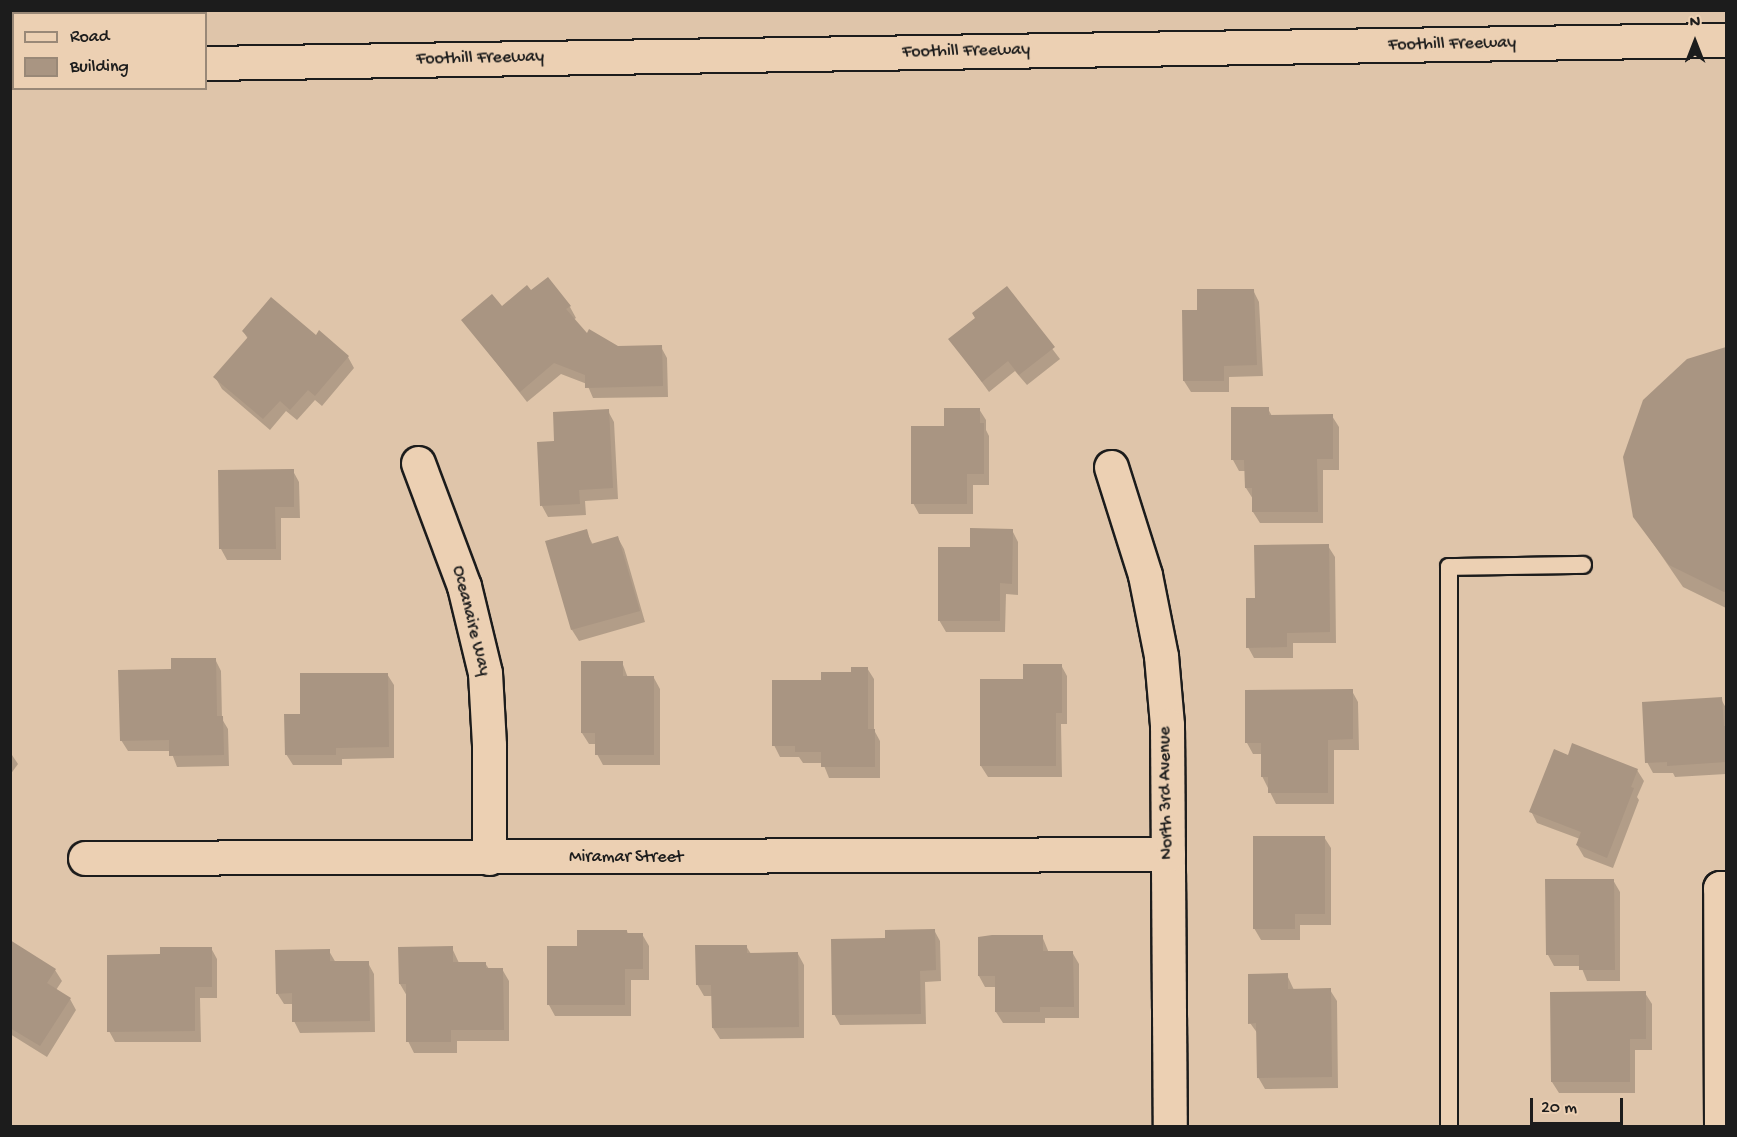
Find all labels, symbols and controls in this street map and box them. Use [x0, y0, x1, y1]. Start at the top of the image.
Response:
legend [12, 12, 207, 90]
north arrow [1665, 12, 1725, 72]
text: N [1690, 14, 1700, 33]
text: Road [70, 27, 109, 48]
street label: Foothill Freeway [1388, 33, 1516, 57]
street label: Foothill Freeway [902, 40, 1030, 64]
street label: Foothill Freeway [416, 47, 544, 71]
text: Building [70, 57, 129, 78]
street label: Oceanaire Way [446, 564, 494, 678]
street label: North 3rd Avenue [1155, 726, 1179, 860]
street label: Miramar Street [569, 847, 683, 869]
scale bar [1533, 1086, 1626, 1124]
text: 20 m [1541, 1098, 1577, 1119]

